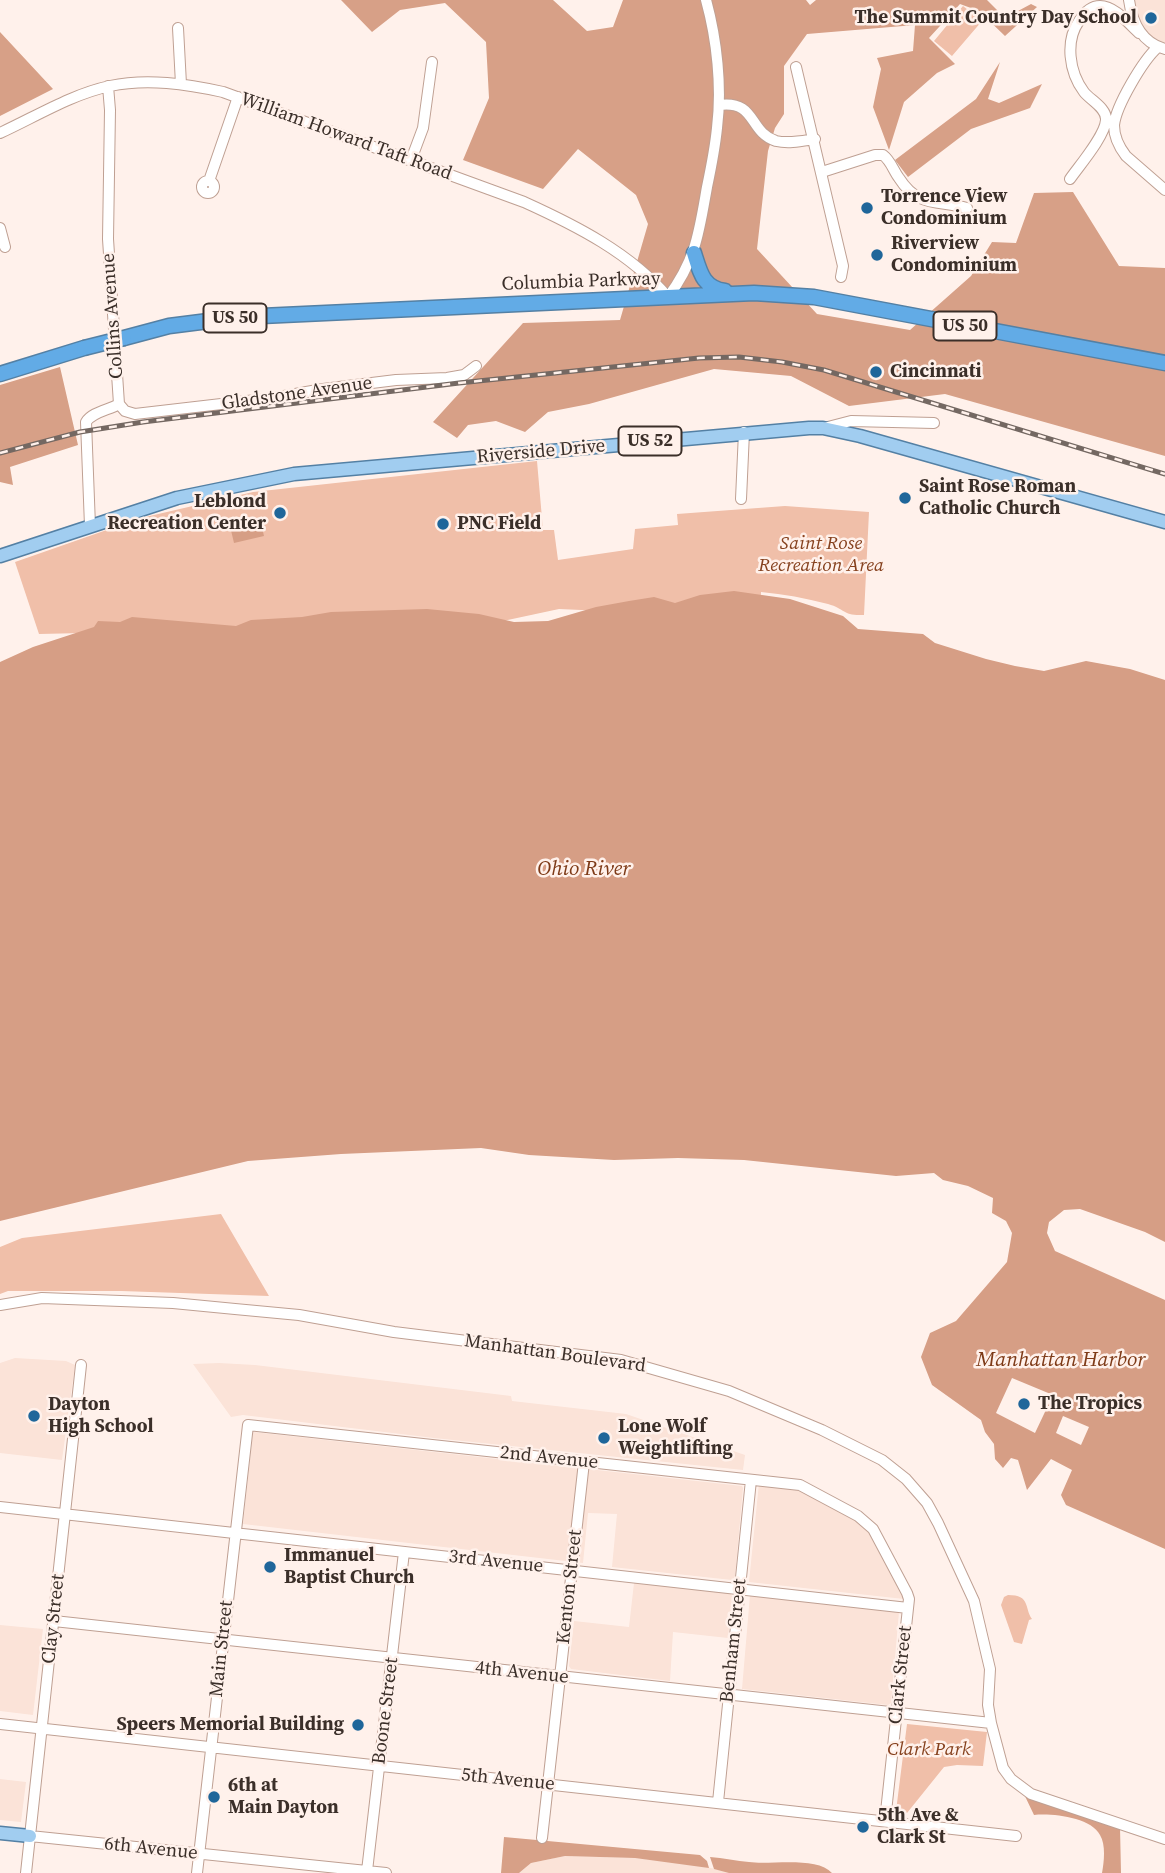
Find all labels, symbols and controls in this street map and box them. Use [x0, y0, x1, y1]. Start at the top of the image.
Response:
place label: The Summit Country Day School [854, 7, 1137, 29]
marker: The Summit Country Day School [1143, 10, 1159, 26]
street label: William Howard Taft Road [237, 88, 455, 186]
place label: Torrence View Condominium [881, 186, 1008, 230]
marker: Torrence View Condominium [859, 200, 875, 216]
place label: Riverview Condominium [891, 233, 1017, 277]
marker: Riverview Condominium [869, 247, 885, 263]
street label: Collins Avenue [97, 252, 129, 380]
street label: Columbia Parkway [501, 268, 661, 296]
road number: US 50 [204, 304, 266, 332]
road number: US 50 [934, 312, 996, 340]
place label: Cincinnati [890, 361, 981, 383]
marker: Cincinnati [868, 364, 884, 380]
street label: Gladstone Avenue [220, 372, 374, 416]
road number: US 52 [618, 426, 682, 456]
street label: Riverside Drive [476, 435, 606, 469]
place label: Saint Rose Roman Catholic Church [919, 476, 1076, 520]
marker: Saint Rose Roman Catholic Church [897, 490, 913, 506]
place label: Leblond Recreation Center [107, 491, 266, 535]
marker: Leblond Recreation Center [272, 505, 288, 521]
place label: PNC Field [457, 513, 541, 535]
marker: PNC Field [435, 516, 451, 532]
park label: Saint Rose Recreation Area [758, 533, 884, 577]
water label: Ohio River [537, 857, 631, 883]
street label: Manhattan Boulevard [463, 1330, 647, 1378]
water label: Manhattan Harbor [976, 1348, 1146, 1374]
place label: The Tropics [1038, 1393, 1142, 1415]
place label: Dayton High School [48, 1394, 154, 1438]
marker: The Tropics [1016, 1396, 1032, 1412]
marker: Dayton High School [26, 1408, 42, 1424]
place label: Lone Wolf Weightlifting [618, 1416, 733, 1460]
marker: Lone Wolf Weightlifting [596, 1430, 612, 1446]
street label: 2nd Avenue [499, 1442, 599, 1474]
street label: Kenton Street [553, 1529, 587, 1645]
place label: Immanuel Baptist Church [284, 1545, 414, 1589]
street label: 3rd Avenue [448, 1546, 544, 1578]
marker: Immanuel Baptist Church [262, 1559, 278, 1575]
street label: Clay Street [38, 1573, 70, 1665]
street label: Benham Street [716, 1578, 752, 1704]
street label: Main Street [206, 1600, 238, 1698]
street label: Clark Street [884, 1625, 918, 1725]
street label: Boone Street [368, 1656, 404, 1766]
street label: 4th Avenue [474, 1657, 570, 1689]
place label: Speers Memorial Building [116, 1714, 344, 1736]
marker: Speers Memorial Building [350, 1717, 366, 1733]
park label: Clark Park [887, 1739, 971, 1761]
street label: 5th Avenue [460, 1764, 556, 1796]
place label: 6th at Main Dayton [228, 1775, 339, 1819]
marker: 6th at Main Dayton [206, 1789, 222, 1805]
place label: 5th Ave & Clark St [877, 1805, 959, 1849]
marker: 5th Ave & Clark St [855, 1819, 871, 1835]
street label: 6th Avenue [103, 1833, 199, 1865]

